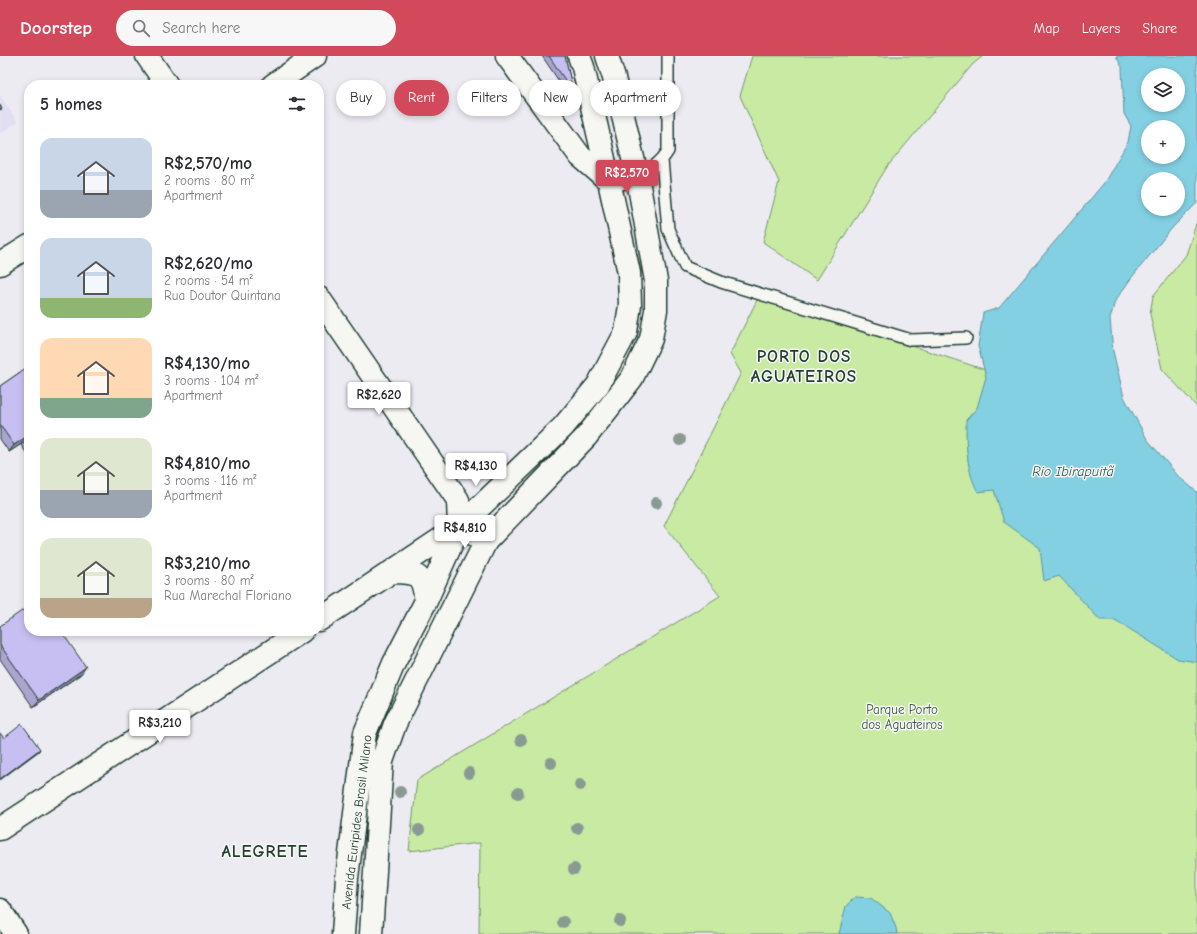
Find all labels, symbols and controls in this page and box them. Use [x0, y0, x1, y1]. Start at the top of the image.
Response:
search box [116, 10, 396, 46]
text: Doorstep [20, 17, 92, 39]
icon: search [130, 17, 152, 39]
text: Search here [162, 19, 240, 37]
text: Map [1033, 20, 1060, 37]
text: Layers [1082, 20, 1120, 37]
text: Share [1142, 20, 1177, 37]
map controls [1141, 68, 1185, 216]
button: layers [1141, 68, 1185, 112]
chip: Buy [336, 80, 386, 116]
chip: Rent [394, 80, 449, 116]
chip: Filters [457, 80, 521, 116]
chip: New [529, 80, 582, 116]
chip: Apartment [590, 80, 681, 116]
icon: filters [286, 93, 308, 115]
text: 5 homes [40, 95, 102, 114]
button: + [1141, 120, 1185, 164]
icon: home [72, 154, 120, 202]
text: R$2,570/mo [164, 154, 252, 173]
pin: R$2,570 [590, 160, 664, 194]
text: R$2,570 [605, 165, 649, 180]
button: − [1141, 172, 1185, 216]
text: 2 rooms · 80 m² [164, 173, 254, 188]
text: Apartment [164, 188, 222, 203]
icon: home [72, 254, 120, 302]
text: R$2,620/mo [164, 254, 253, 273]
text: 2 rooms · 54 m² [164, 273, 253, 288]
text: Rua Doutor Quintana [164, 288, 281, 303]
district label: PORTO DOS AGUATEIROS [751, 347, 857, 386]
icon: home [72, 354, 120, 402]
text: R$4,130/mo [164, 354, 250, 373]
text: 3 rooms · 104 m² [164, 373, 258, 388]
pin: R$2,620 [342, 382, 416, 416]
text: R$2,620 [356, 387, 402, 402]
text: Apartment [164, 388, 222, 403]
pin: R$4,130 [439, 453, 513, 487]
icon: home [72, 454, 120, 502]
text: R$4,810/mo [164, 454, 250, 473]
text: R$4,130 [455, 458, 497, 473]
water label: Rio Ibirapuitã [1032, 463, 1114, 480]
text: 3 rooms · 116 m² [164, 473, 256, 488]
text: Apartment [164, 488, 222, 503]
pin: R$4,810 [428, 515, 502, 549]
text: R$4,810 [443, 520, 487, 535]
icon: home [72, 554, 120, 602]
text: R$3,210/mo [164, 554, 250, 573]
text: 3 rooms · 80 m² [164, 573, 254, 588]
text: Rua Marechal Floriano [164, 588, 292, 603]
park label: Parque Porto dos Aguateiros [861, 702, 943, 732]
pin: R$3,210 [123, 710, 197, 744]
text: R$3,210 [138, 715, 182, 730]
street label: Avenida Euripides Brasil Milano [338, 734, 375, 910]
district label: ALEGRETE [221, 842, 309, 861]

